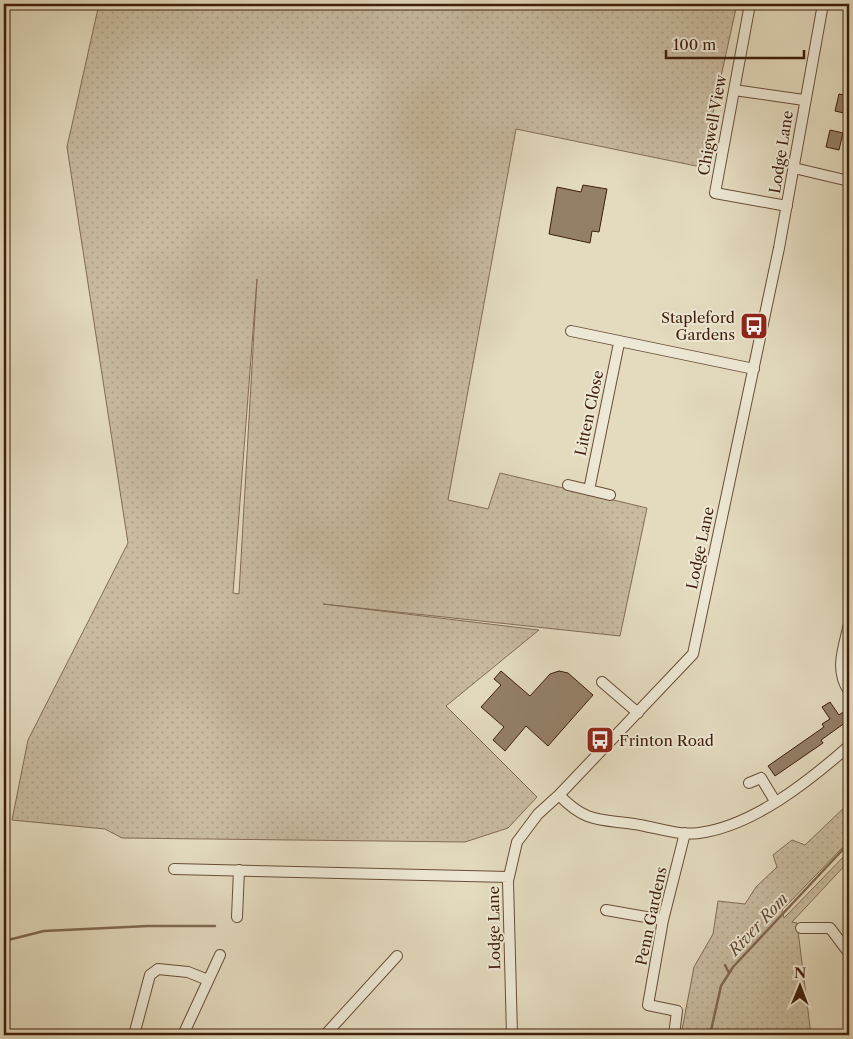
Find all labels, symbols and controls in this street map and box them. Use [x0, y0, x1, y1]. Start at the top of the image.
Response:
scale bar [666, 28, 803, 60]
text: 100 m [673, 35, 716, 54]
street label: Chigwell View [694, 72, 730, 177]
street label: Lodge Lane [765, 109, 797, 195]
place label: Stapleford Gardens [661, 308, 735, 344]
bus stop icon: Stapleford Gardens [739, 311, 769, 341]
street label: Litten Close [571, 369, 607, 457]
street label: Lodge Lane [682, 505, 718, 591]
bus stop icon: Frinton Road [585, 725, 615, 755]
place label: Frinton Road [619, 731, 714, 750]
street label: Penn Gardens [631, 865, 671, 967]
street label: Lodge Lane [484, 886, 504, 970]
water label: River Rom [723, 888, 792, 961]
north arrow [776, 962, 826, 1012]
text: N [794, 964, 806, 982]

